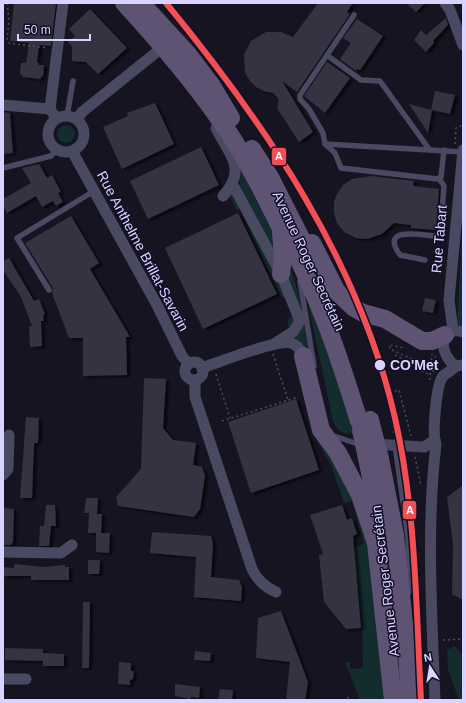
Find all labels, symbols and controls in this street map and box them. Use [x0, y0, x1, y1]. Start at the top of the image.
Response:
scale bar [18, 16, 90, 42]
text: 50 m [24, 23, 51, 37]
line badge: A [271, 147, 287, 166]
text: A [275, 150, 283, 162]
street label: Rue Anthelme Brillat-Savarin [94, 168, 192, 334]
street label: Avenue Roger Secrétain [270, 189, 348, 333]
street label: Rue Tabart [428, 204, 450, 274]
place label: CO'Met [390, 357, 439, 373]
marker: CO'Met [373, 358, 387, 372]
line badge: A [402, 500, 417, 520]
street label: Avenue Roger Secrétain [368, 504, 402, 658]
text: A [406, 504, 414, 516]
north arrow [410, 647, 450, 687]
text: N [423, 651, 433, 664]

